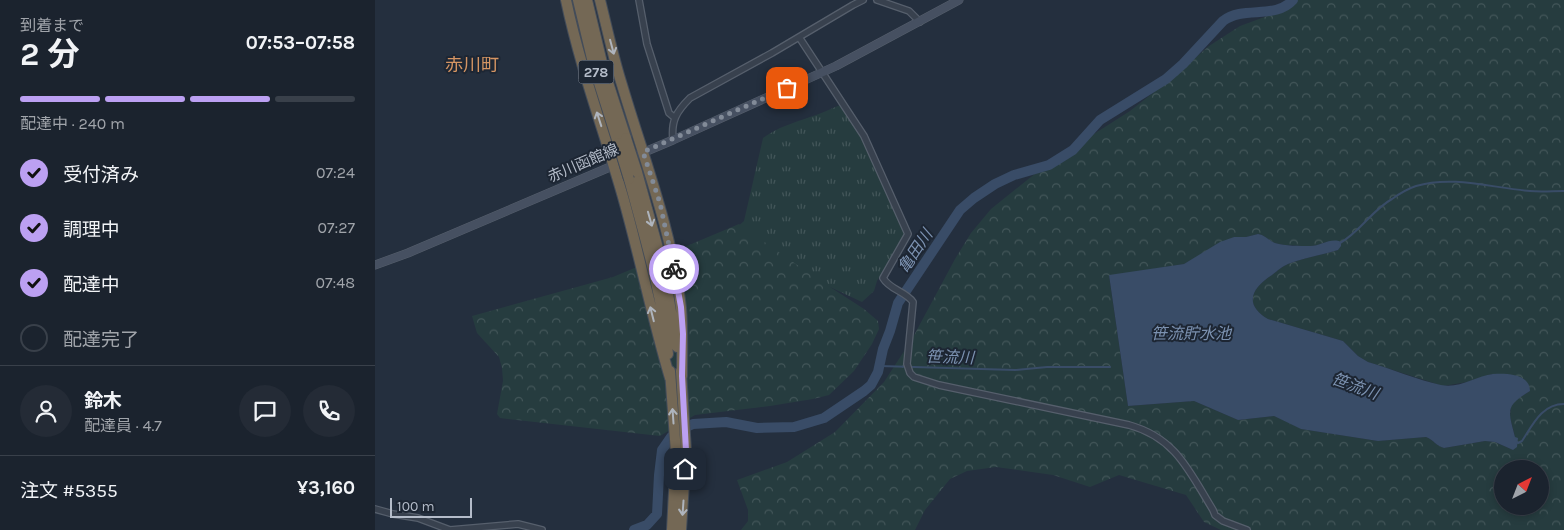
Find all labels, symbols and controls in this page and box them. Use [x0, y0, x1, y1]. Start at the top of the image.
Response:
text: 到着まで [20, 16, 84, 35]
text: 07:53–07:58 [246, 32, 355, 54]
text: 2 分 [20, 36, 79, 73]
one-way arrow [608, 39, 617, 55]
district label: 赤川町 [445, 54, 499, 76]
road number: 278 [579, 61, 613, 84]
pin [766, 67, 808, 109]
icon: bag [773, 74, 801, 102]
one-way arrow [593, 111, 603, 127]
text: 配達中 · 240 m [20, 114, 125, 133]
street label: 赤川函館線 [545, 140, 621, 186]
icon: check [20, 159, 48, 187]
text: 07:24 [316, 163, 355, 182]
text: 受付済み [63, 164, 139, 186]
one-way arrow [646, 211, 656, 227]
icon: check [20, 214, 48, 242]
text: 07:27 [318, 218, 355, 237]
text: 調理中 [63, 219, 120, 241]
water label: 亀田川 [894, 224, 937, 276]
courier [649, 244, 699, 294]
icon: bike [660, 255, 688, 283]
icon: check [20, 269, 48, 297]
text: 07:48 [316, 273, 355, 292]
text: 配達中 [63, 274, 120, 296]
one-way arrow [647, 306, 657, 322]
water label: 笹流貯水池 [1151, 324, 1233, 343]
text: 配達完了 [63, 329, 139, 351]
water label: 笹流川 [926, 347, 976, 367]
water label: 笹流川 [1329, 369, 1383, 404]
button: person [20, 385, 72, 437]
button: chat [239, 385, 291, 437]
button: phone [303, 385, 355, 437]
text: 鈴木 [84, 390, 122, 412]
one-way arrow [668, 408, 677, 424]
text: 配達員 · 4.7 [84, 416, 162, 435]
pin [664, 448, 706, 490]
icon: home [671, 455, 699, 483]
north arrow [1494, 460, 1549, 515]
map controls [1494, 460, 1549, 515]
text: ¥3,160 [297, 477, 355, 499]
text: 注文 #5355 [20, 480, 118, 502]
scale bar [390, 495, 473, 518]
text: 100 m [397, 498, 435, 515]
one-way arrow [678, 500, 687, 516]

